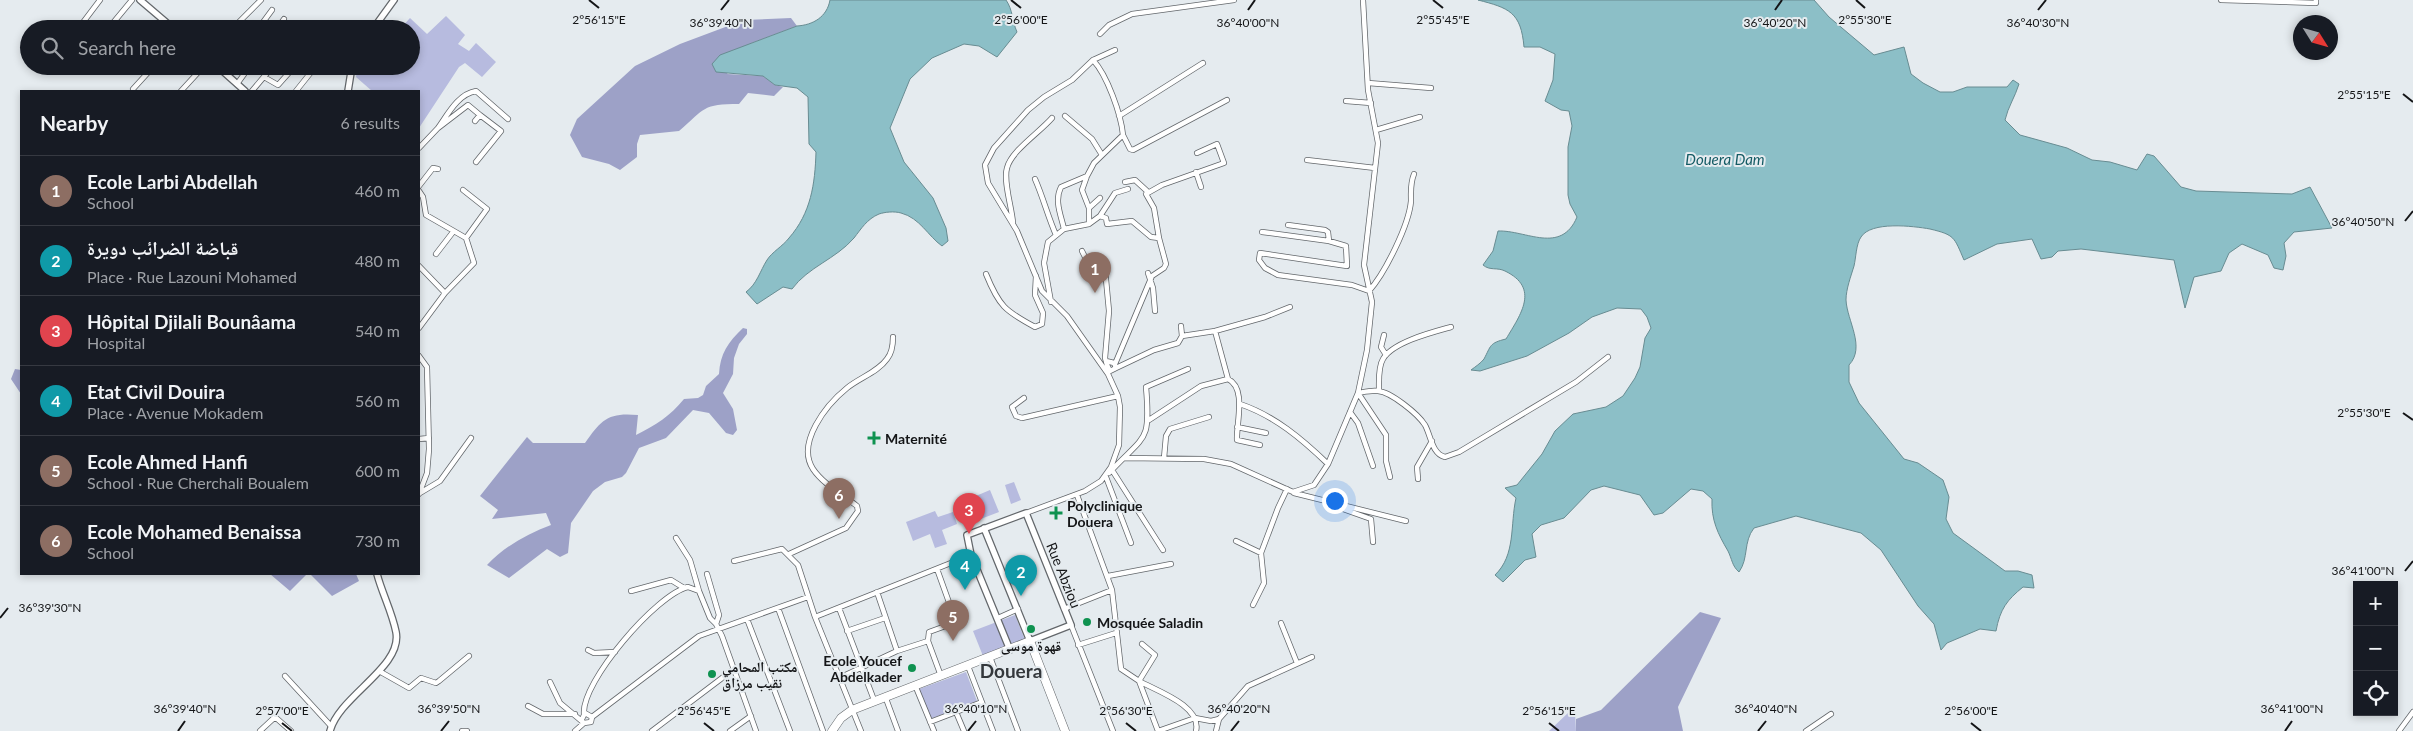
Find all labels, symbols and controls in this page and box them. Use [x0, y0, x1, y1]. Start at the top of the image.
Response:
text: 2°56'15"E [572, 12, 626, 27]
text: 2°56'00"E [994, 12, 1048, 27]
text: 2°55'45"E [1416, 12, 1470, 27]
text: 2°55'30"E [1838, 12, 1892, 27]
text: 36°39'40"N [690, 15, 752, 30]
text: 36°40'00"N [1217, 15, 1279, 30]
text: 36°40'20"N [1744, 15, 1806, 30]
text: 36°40'30"N [2007, 15, 2069, 30]
north arrow [2293, 15, 2338, 60]
search box [20, 20, 420, 75]
icon: search [38, 34, 66, 62]
text: Search here [78, 36, 176, 59]
text: 2°55'15"E [2337, 87, 2391, 102]
text: Nearby [40, 110, 108, 135]
text: 6 results [340, 113, 400, 132]
water label: Douera Dam [1685, 150, 1765, 168]
text: Ecole Larbi Abdellah [87, 170, 258, 193]
text: 1 [51, 181, 61, 200]
text: 460 m [355, 181, 400, 200]
text: School [87, 193, 134, 212]
text: 36°40'50"N [2332, 214, 2394, 229]
text: قباضة الضرائب دويرة [87, 236, 238, 259]
text: 2 [51, 251, 61, 270]
text: 480 m [355, 251, 400, 270]
pin: 1 [1079, 252, 1111, 293]
text: Place · Rue Lazouni Mohamed [87, 267, 297, 286]
text: Hôpital Djilali Bounâama [87, 310, 296, 333]
text: 3 [51, 321, 61, 340]
text: 540 m [355, 321, 400, 340]
text: Hospital [87, 333, 145, 352]
text: Etat Civil Douira [87, 380, 225, 403]
text: 4 [51, 391, 61, 410]
text: 560 m [355, 391, 400, 410]
text: Place · Avenue Mokadem [87, 403, 263, 422]
text: 2°55'30"E [2337, 405, 2391, 420]
place label: Maternité [885, 430, 948, 447]
marker: Maternité [867, 431, 881, 445]
text: Ecole Ahmed Hanfi [87, 450, 248, 473]
text: 5 [51, 461, 61, 480]
text: 600 m [355, 461, 400, 480]
text: School · Rue Cherchali Boualem [87, 473, 309, 492]
pin: 6 [823, 478, 855, 519]
your location [1322, 488, 1348, 514]
pin: 3 [953, 493, 985, 534]
place label: Polyclinique Douera [1067, 497, 1143, 530]
marker: Polyclinique Douera [1049, 506, 1063, 520]
text: Ecole Mohamed Benaissa [87, 520, 301, 543]
text: 6 [51, 531, 61, 550]
text: 730 m [355, 531, 400, 550]
street label: Rue Abziou [1043, 540, 1085, 610]
text: School [87, 543, 134, 562]
pin: 4 [949, 549, 981, 590]
pin: 2 [1005, 555, 1037, 596]
text: 36°41'00"N [2332, 563, 2394, 578]
map controls [2353, 581, 2398, 716]
button: + [2353, 581, 2398, 626]
text: 36°39'30"N [19, 600, 81, 615]
pin: 5 [937, 600, 969, 641]
place label: Mosquée Saladin [1097, 614, 1203, 631]
marker: Mosquée Saladin [1081, 616, 1093, 628]
marker: قهوة موسى [1025, 623, 1037, 635]
button: − [2353, 626, 2398, 671]
place label: قهوة موسى [1001, 637, 1061, 655]
place label: Ecole Youcef Abdelkader [823, 652, 903, 685]
place label: مكتب المحامي نقيب مرزاق [722, 658, 797, 692]
district label: Douera [980, 659, 1042, 682]
marker: Ecole Youcef Abdelkader [906, 662, 918, 674]
marker: مكتب المحامي نقيب مرزاق [706, 668, 718, 680]
button: locate [2353, 671, 2398, 716]
text: 36°39'40"N [154, 701, 216, 716]
text: 36°39'50"N [418, 701, 480, 716]
text: 36°40'10"N [945, 701, 1007, 716]
text: 36°40'20"N [1208, 701, 1270, 716]
text: 36°40'40"N [1735, 701, 1797, 716]
text: 36°41'00"N [2261, 701, 2323, 716]
text: 2°57'00"E [255, 703, 309, 718]
text: 2°56'45"E [677, 703, 731, 718]
text: 2°56'30"E [1099, 703, 1153, 718]
text: 2°56'15"E [1522, 703, 1576, 718]
text: 2°56'00"E [1944, 703, 1998, 718]

